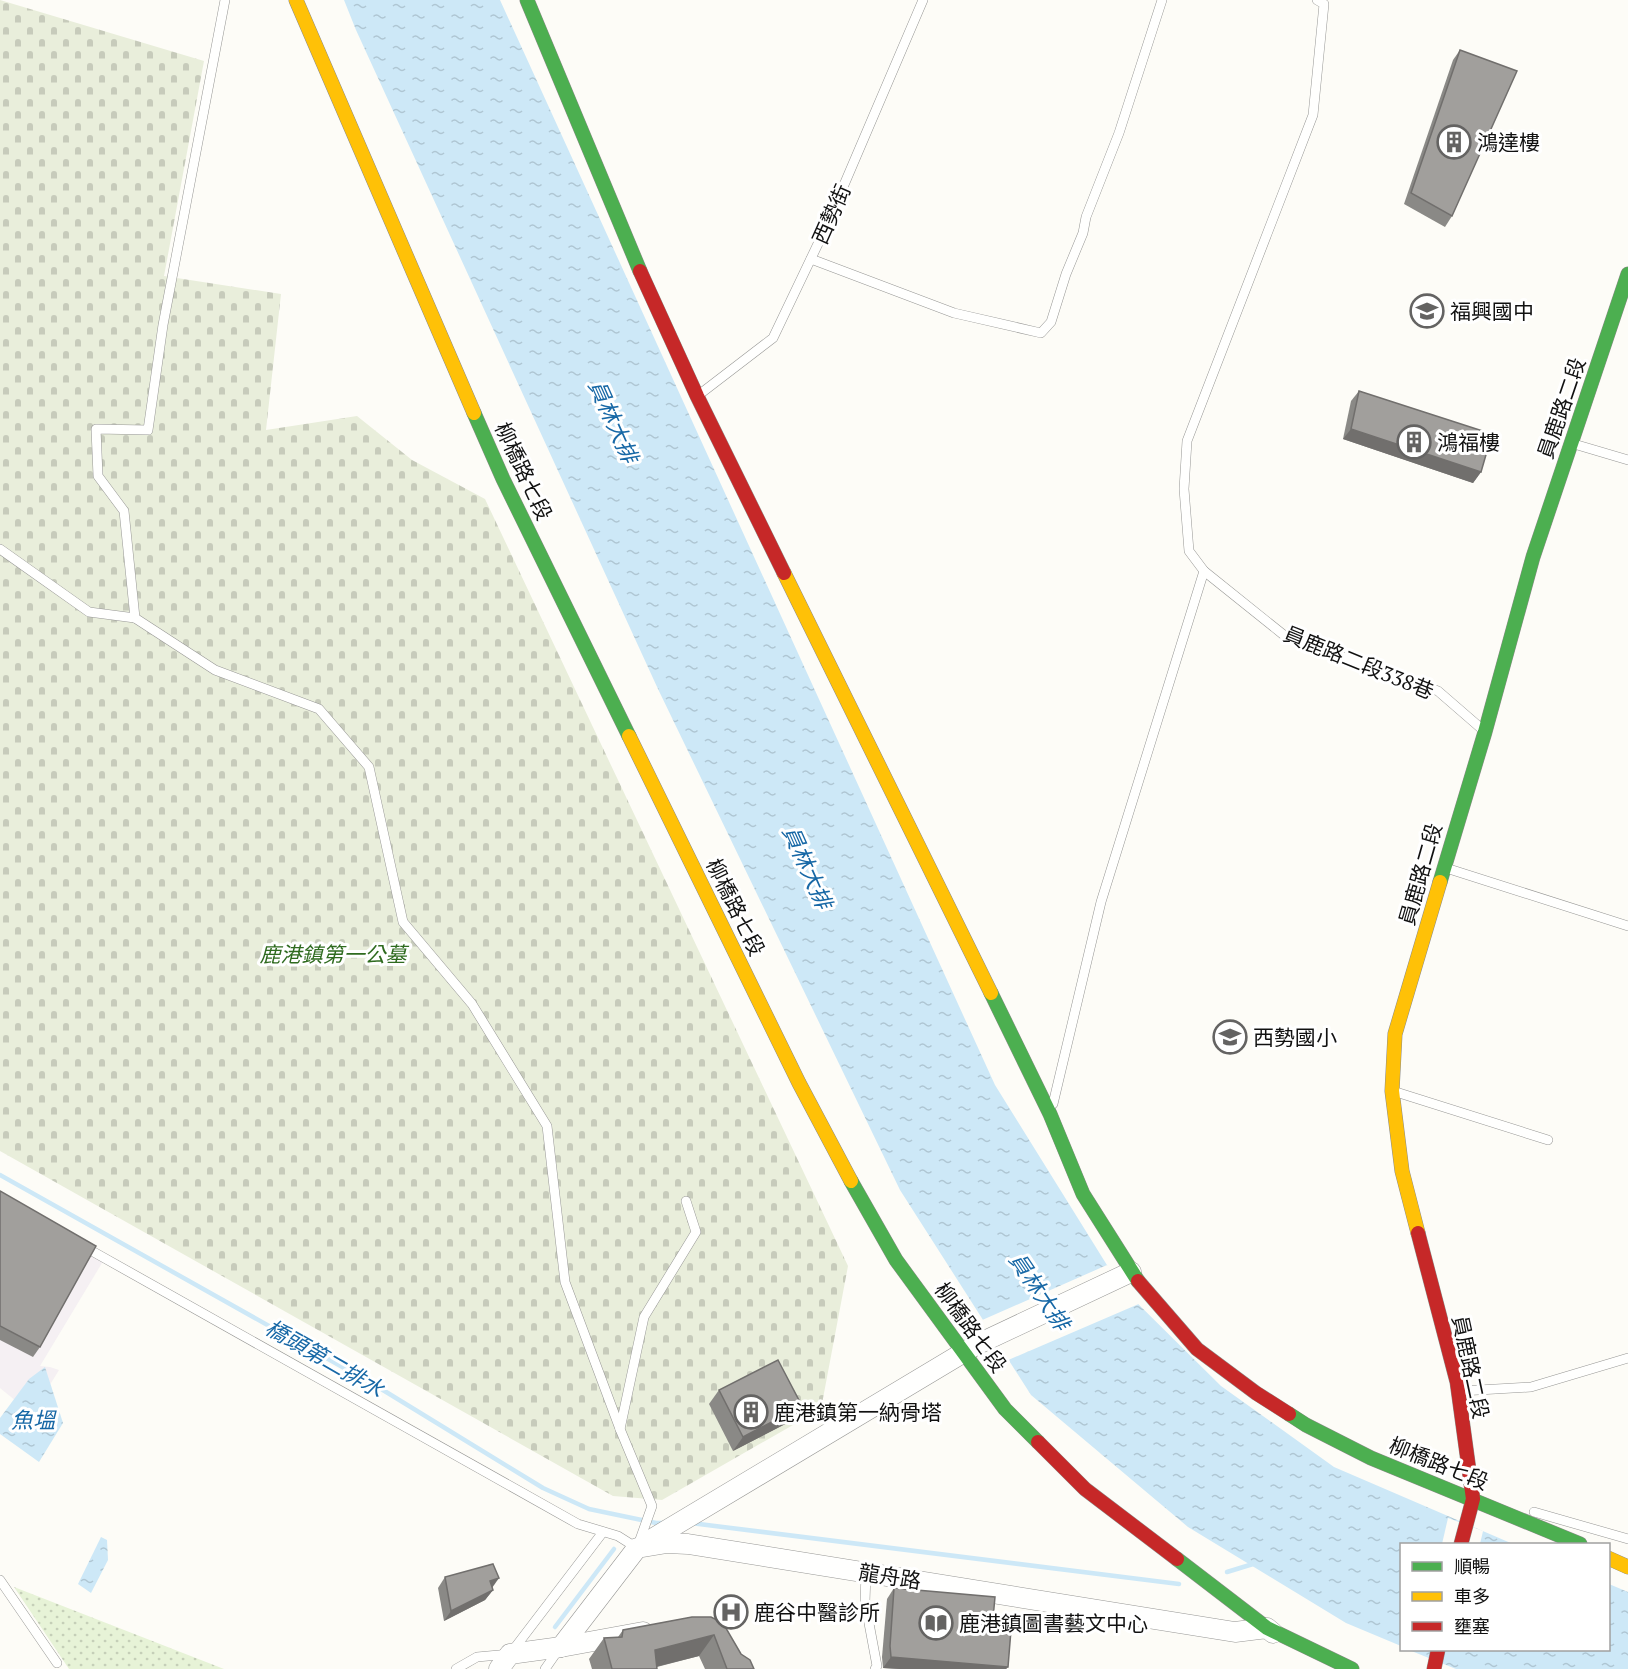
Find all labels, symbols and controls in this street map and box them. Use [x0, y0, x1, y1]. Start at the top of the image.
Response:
building icon: 鴻達樓 [1436, 124, 1472, 160]
place label: 鴻達樓 [1477, 128, 1540, 156]
street label: 西勢街 [805, 180, 857, 248]
school or university icon: 福興國中 [1409, 293, 1445, 329]
place label: 福興國中 [1450, 297, 1534, 325]
street label: 員鹿路二段 [1531, 354, 1591, 462]
water label: 員林大排 [583, 375, 646, 470]
street label: 柳橋路七段 [489, 418, 559, 524]
building icon: 鴻福樓 [1396, 424, 1432, 460]
place label: 鴻福樓 [1437, 428, 1500, 456]
street label: 員鹿路二段338巷 [1280, 619, 1438, 705]
street label: 員鹿路二段 [1392, 820, 1448, 928]
water label: 員林大排 [777, 821, 840, 916]
street label: 柳橋路七段 [700, 854, 772, 960]
park label: 鹿港鎮第一公墓 [260, 940, 409, 968]
school or university icon: 西勢國小 [1212, 1019, 1248, 1055]
place label: 西勢國小 [1253, 1023, 1337, 1051]
water label: 員林大排 [1003, 1246, 1078, 1338]
street label: 柳橋路七段 [929, 1276, 1013, 1378]
water label: 橋頭第二排水 [261, 1312, 390, 1404]
street label: 員鹿路二段 [1446, 1313, 1496, 1421]
building icon: 鹿港鎮第一納骨塔 [733, 1394, 769, 1430]
place label: 鹿港鎮第一納骨塔 [774, 1398, 942, 1426]
water label: 魚塭 [11, 1405, 57, 1434]
street label: 柳橋路七段 [1385, 1430, 1493, 1496]
legend [1400, 1543, 1610, 1651]
text: 順暢 [1454, 1554, 1490, 1578]
street label: 龍舟路 [857, 1557, 923, 1595]
text: 車多 [1454, 1584, 1490, 1608]
hospital icon: 鹿谷中醫診所 [713, 1594, 749, 1630]
place label: 鹿谷中醫診所 [754, 1598, 880, 1626]
library icon: 鹿港鎮圖書藝文中心 [918, 1605, 954, 1641]
place label: 鹿港鎮圖書藝文中心 [959, 1609, 1148, 1637]
text: 壅塞 [1454, 1614, 1490, 1638]

